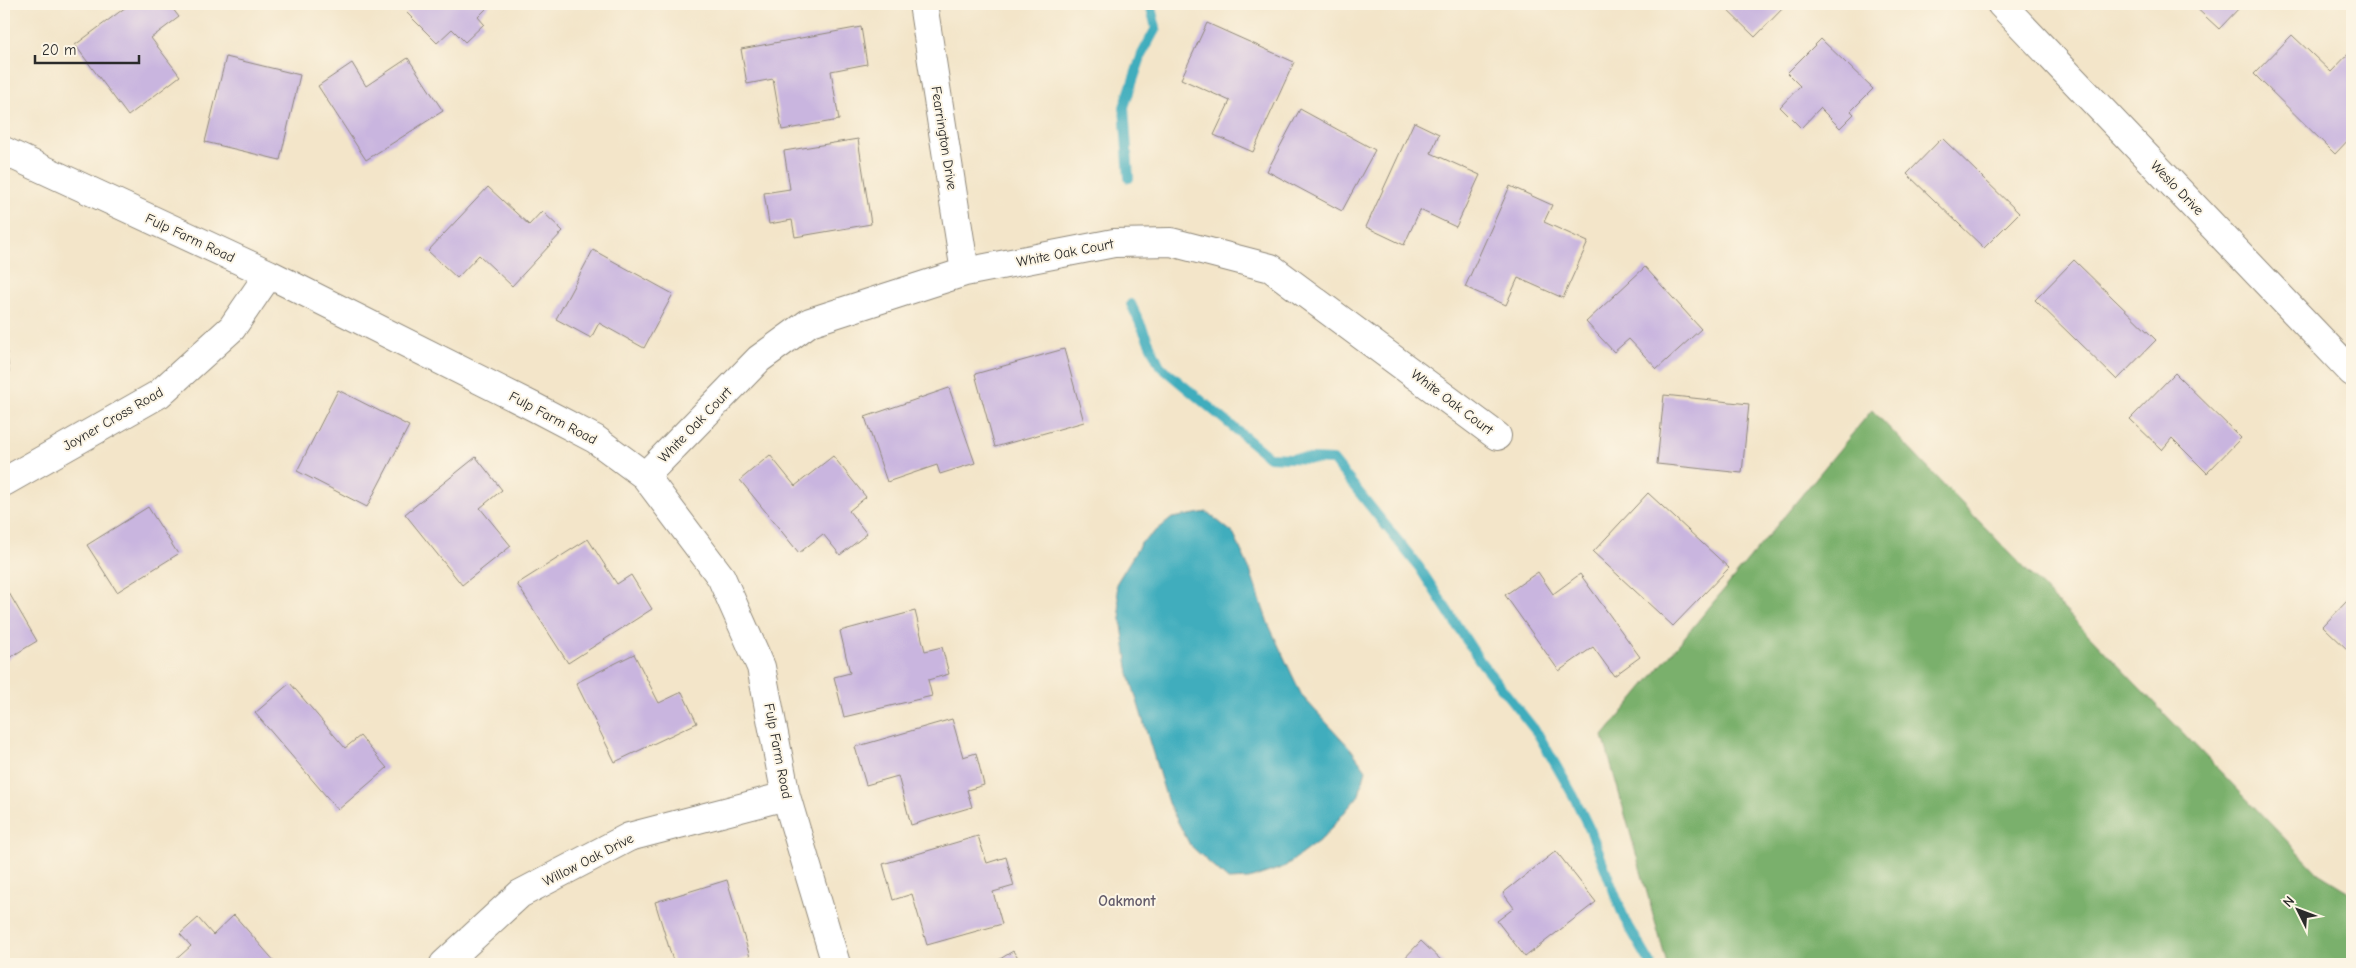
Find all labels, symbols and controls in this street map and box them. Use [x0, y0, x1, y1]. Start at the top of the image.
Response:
scale bar [35, 32, 139, 64]
text: 20 m [42, 41, 76, 59]
street label: Fearrington Drive [927, 85, 961, 191]
street label: Weslo Drive [2147, 157, 2207, 219]
street label: Fulp Farm Road [142, 210, 238, 266]
street label: White Oak Court [1015, 235, 1116, 271]
street label: White Oak Court [1408, 366, 1497, 439]
street label: Joyner Cross Road [60, 383, 166, 455]
street label: White Oak Court [655, 383, 736, 466]
street label: Fulp Farm Road [506, 388, 600, 448]
street label: Fulp Farm Road [760, 702, 796, 800]
street label: Willow Oak Drive [540, 830, 636, 890]
north arrow [2274, 886, 2324, 936]
district label: Oakmont [1098, 892, 1157, 910]
text: N [2279, 893, 2298, 911]

